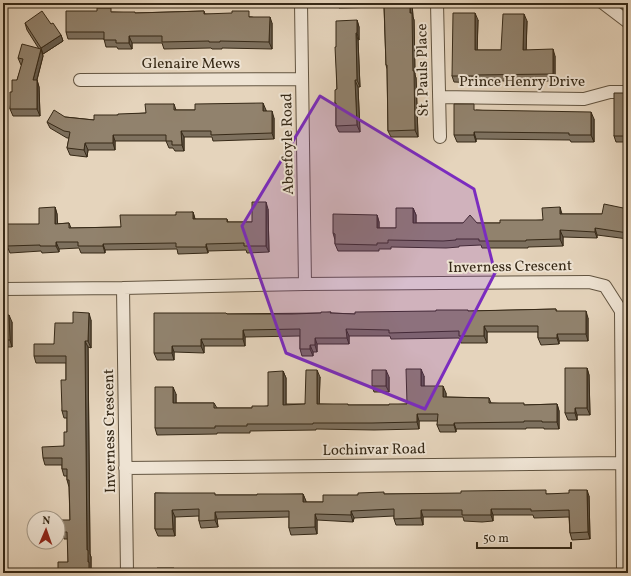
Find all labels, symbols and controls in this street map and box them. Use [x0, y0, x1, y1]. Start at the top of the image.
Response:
street label: St. Pauls Place [412, 23, 435, 117]
street label: Glenaire Mews [142, 54, 240, 75]
street label: Prince Henry Drive [459, 72, 585, 93]
street label: Aberfoyle Road [277, 93, 300, 195]
street label: Inverness Crescent [448, 256, 572, 279]
street label: Inverness Crescent [99, 369, 122, 493]
street label: Lochinvar Road [322, 439, 426, 462]
north arrow [26, 510, 66, 550]
text: N [42, 514, 51, 529]
scale bar [477, 524, 571, 550]
text: 50 m [483, 531, 509, 547]

